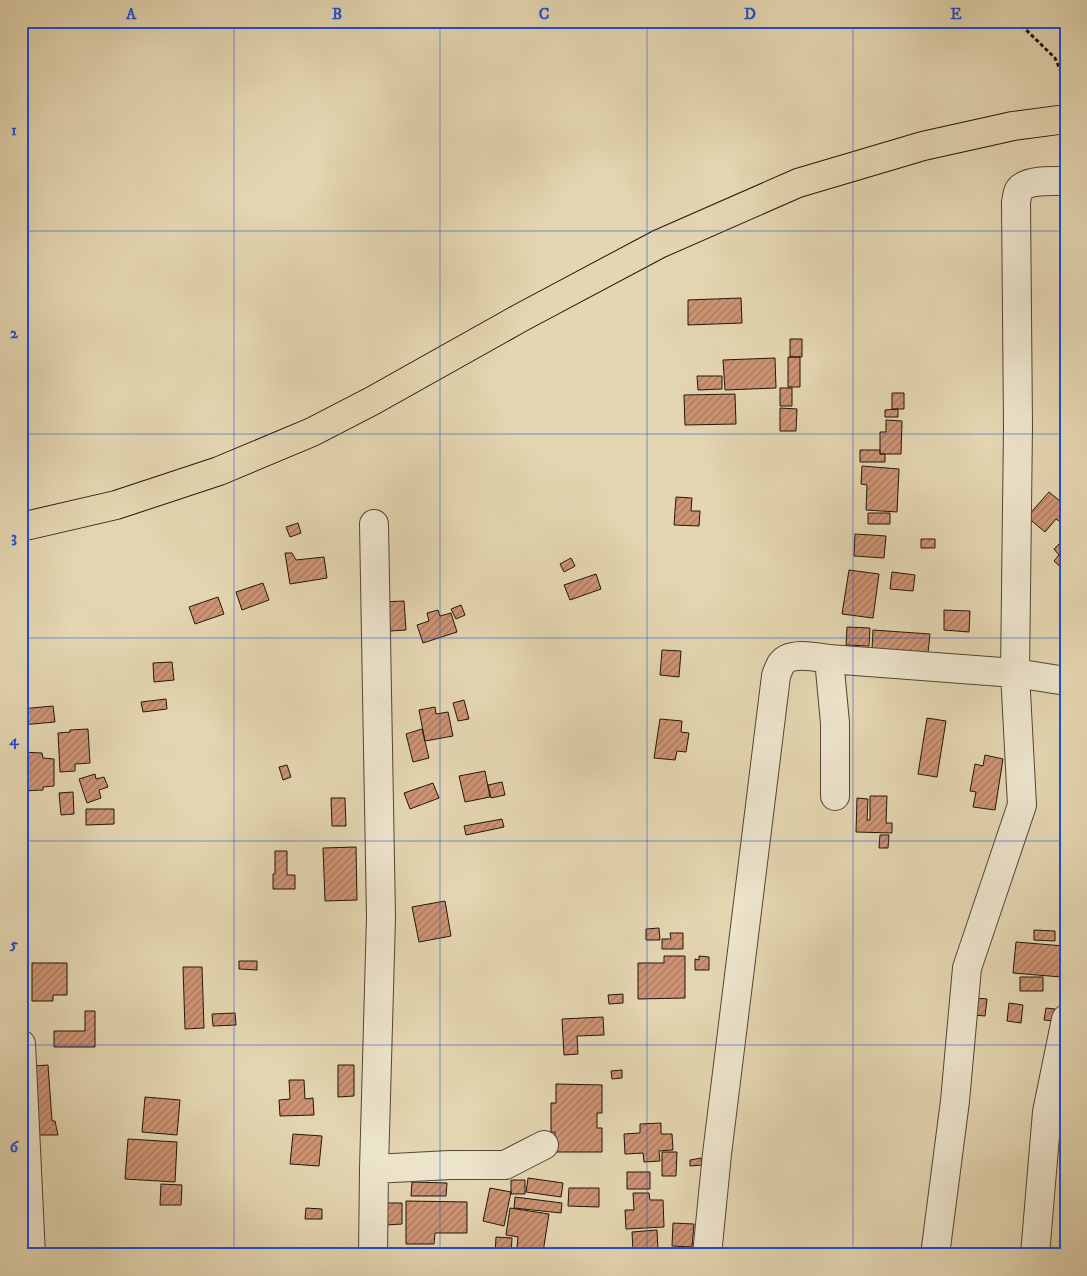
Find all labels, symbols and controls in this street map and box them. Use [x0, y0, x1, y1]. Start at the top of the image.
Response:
text: A [125, 4, 137, 24]
text: B [332, 4, 342, 24]
text: C [539, 4, 549, 24]
text: D [744, 4, 756, 24]
text: E [950, 4, 962, 24]
text: 1 [11, 120, 17, 140]
text: 2 [10, 323, 19, 343]
text: 3 [11, 527, 17, 547]
text: 4 [8, 730, 19, 750]
text: 5 [9, 934, 18, 954]
text: 6 [10, 1137, 20, 1157]

